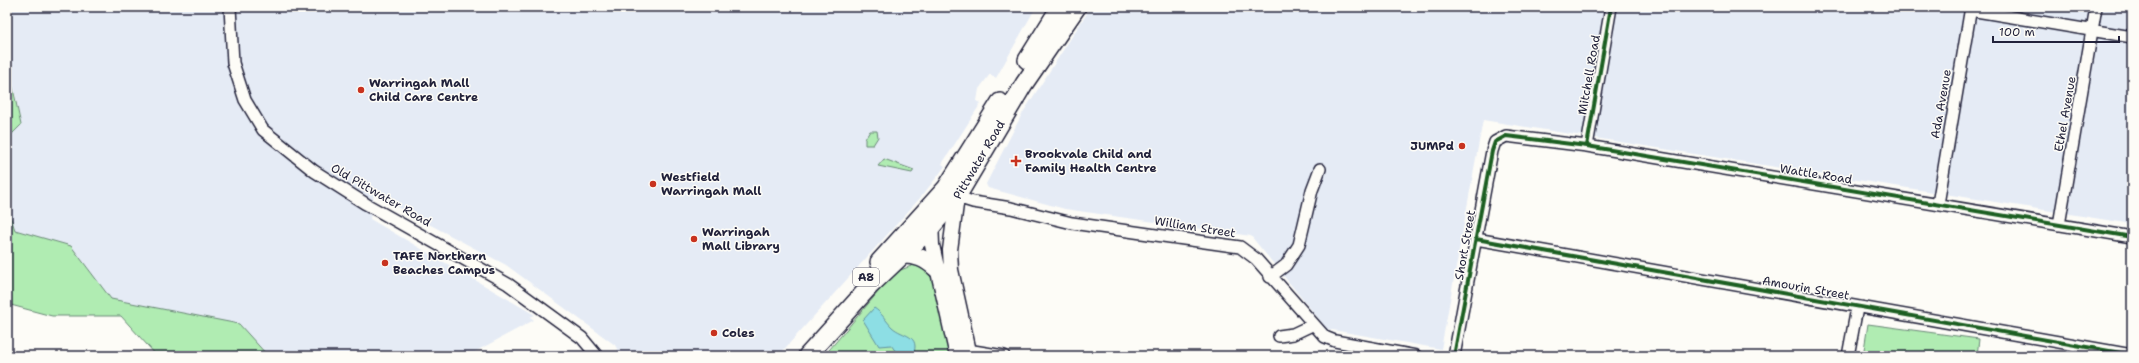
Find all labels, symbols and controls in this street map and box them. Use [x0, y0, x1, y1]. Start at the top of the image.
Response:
scale bar [1993, 18, 2119, 44]
text: 100 m [1999, 24, 2035, 40]
street label: Mitchell Road [1574, 33, 1604, 116]
street label: Ada Avenue [1927, 68, 1955, 140]
place label: Warringah Mall Child Care Centre [369, 75, 478, 105]
street label: Ethel Avenue [2050, 75, 2080, 153]
marker: Warringah Mall Child Care Centre [356, 85, 366, 95]
street label: Pittwater Road [949, 117, 1009, 202]
place label: JUMPd [1410, 138, 1454, 154]
marker: JUMPd [1457, 141, 1467, 151]
place label: Brookvale Child and Family Health Centre [1025, 146, 1157, 176]
marker: Brookvale Child and Family Health Centre [1010, 155, 1022, 167]
street label: Old Pittwater Road [328, 160, 434, 230]
street label: Wattle Road [1779, 160, 1854, 188]
place label: Westfield Warringah Mall [661, 169, 762, 199]
marker: Westfield Warringah Mall [648, 179, 658, 189]
street label: Short Street [1451, 209, 1479, 281]
street label: William Street [1153, 213, 1237, 241]
place label: Warringah Mall Library [702, 224, 780, 254]
marker: Warringah Mall Library [689, 234, 699, 244]
place label: TAFE Northern Beaches Campus [393, 248, 495, 278]
marker: TAFE Northern Beaches Campus [380, 258, 390, 268]
road number: A8 [853, 268, 879, 286]
street label: Amourin Street [1761, 272, 1851, 304]
place label: Coles [722, 325, 755, 341]
marker: Coles [709, 328, 719, 338]

